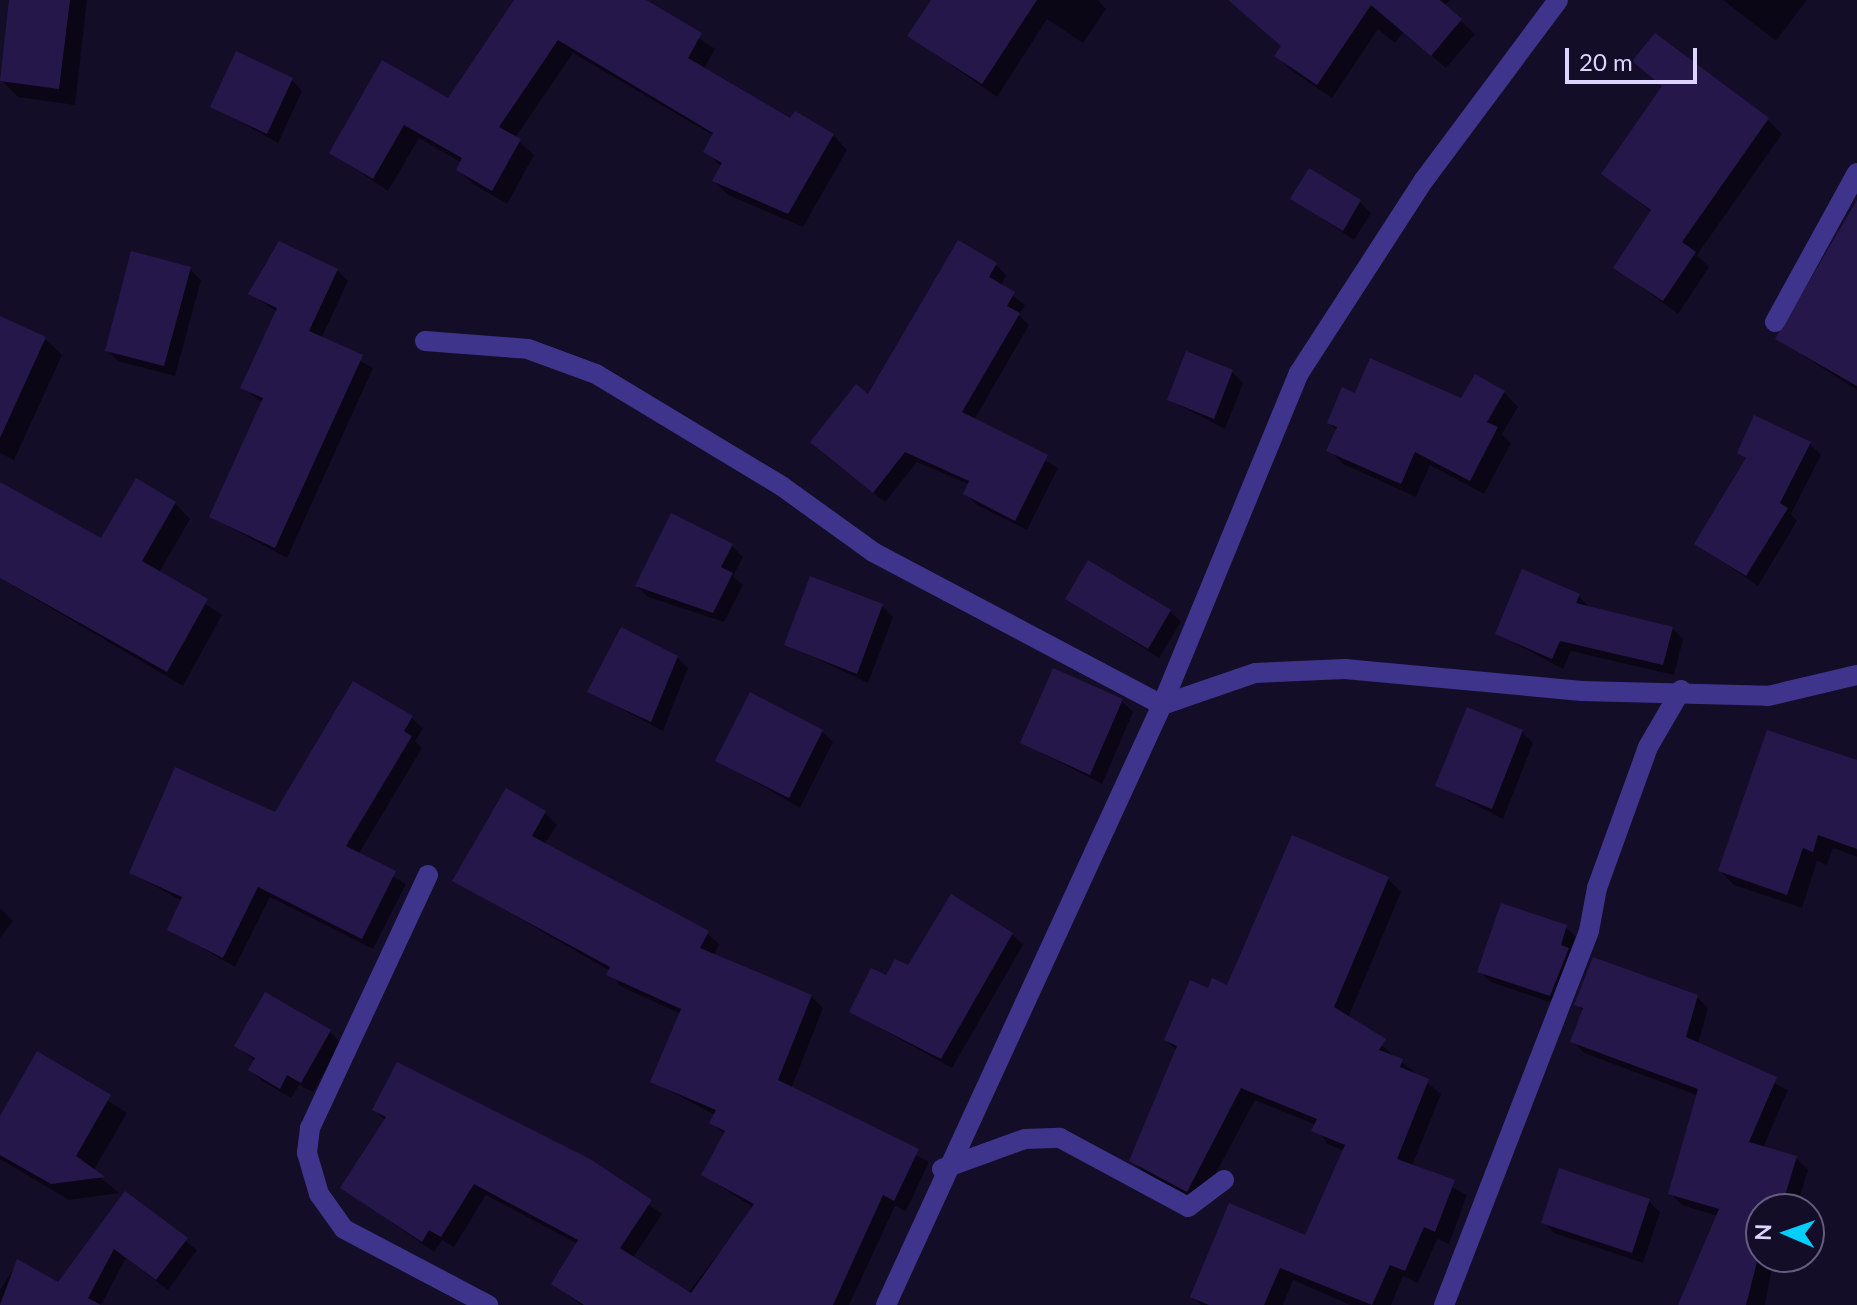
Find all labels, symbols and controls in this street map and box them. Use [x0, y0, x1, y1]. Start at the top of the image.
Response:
scale bar [1569, 32, 1701, 82]
text: 20 m [1579, 47, 1633, 76]
north arrow [1745, 1193, 1825, 1273]
text: N [1749, 1223, 1776, 1241]

